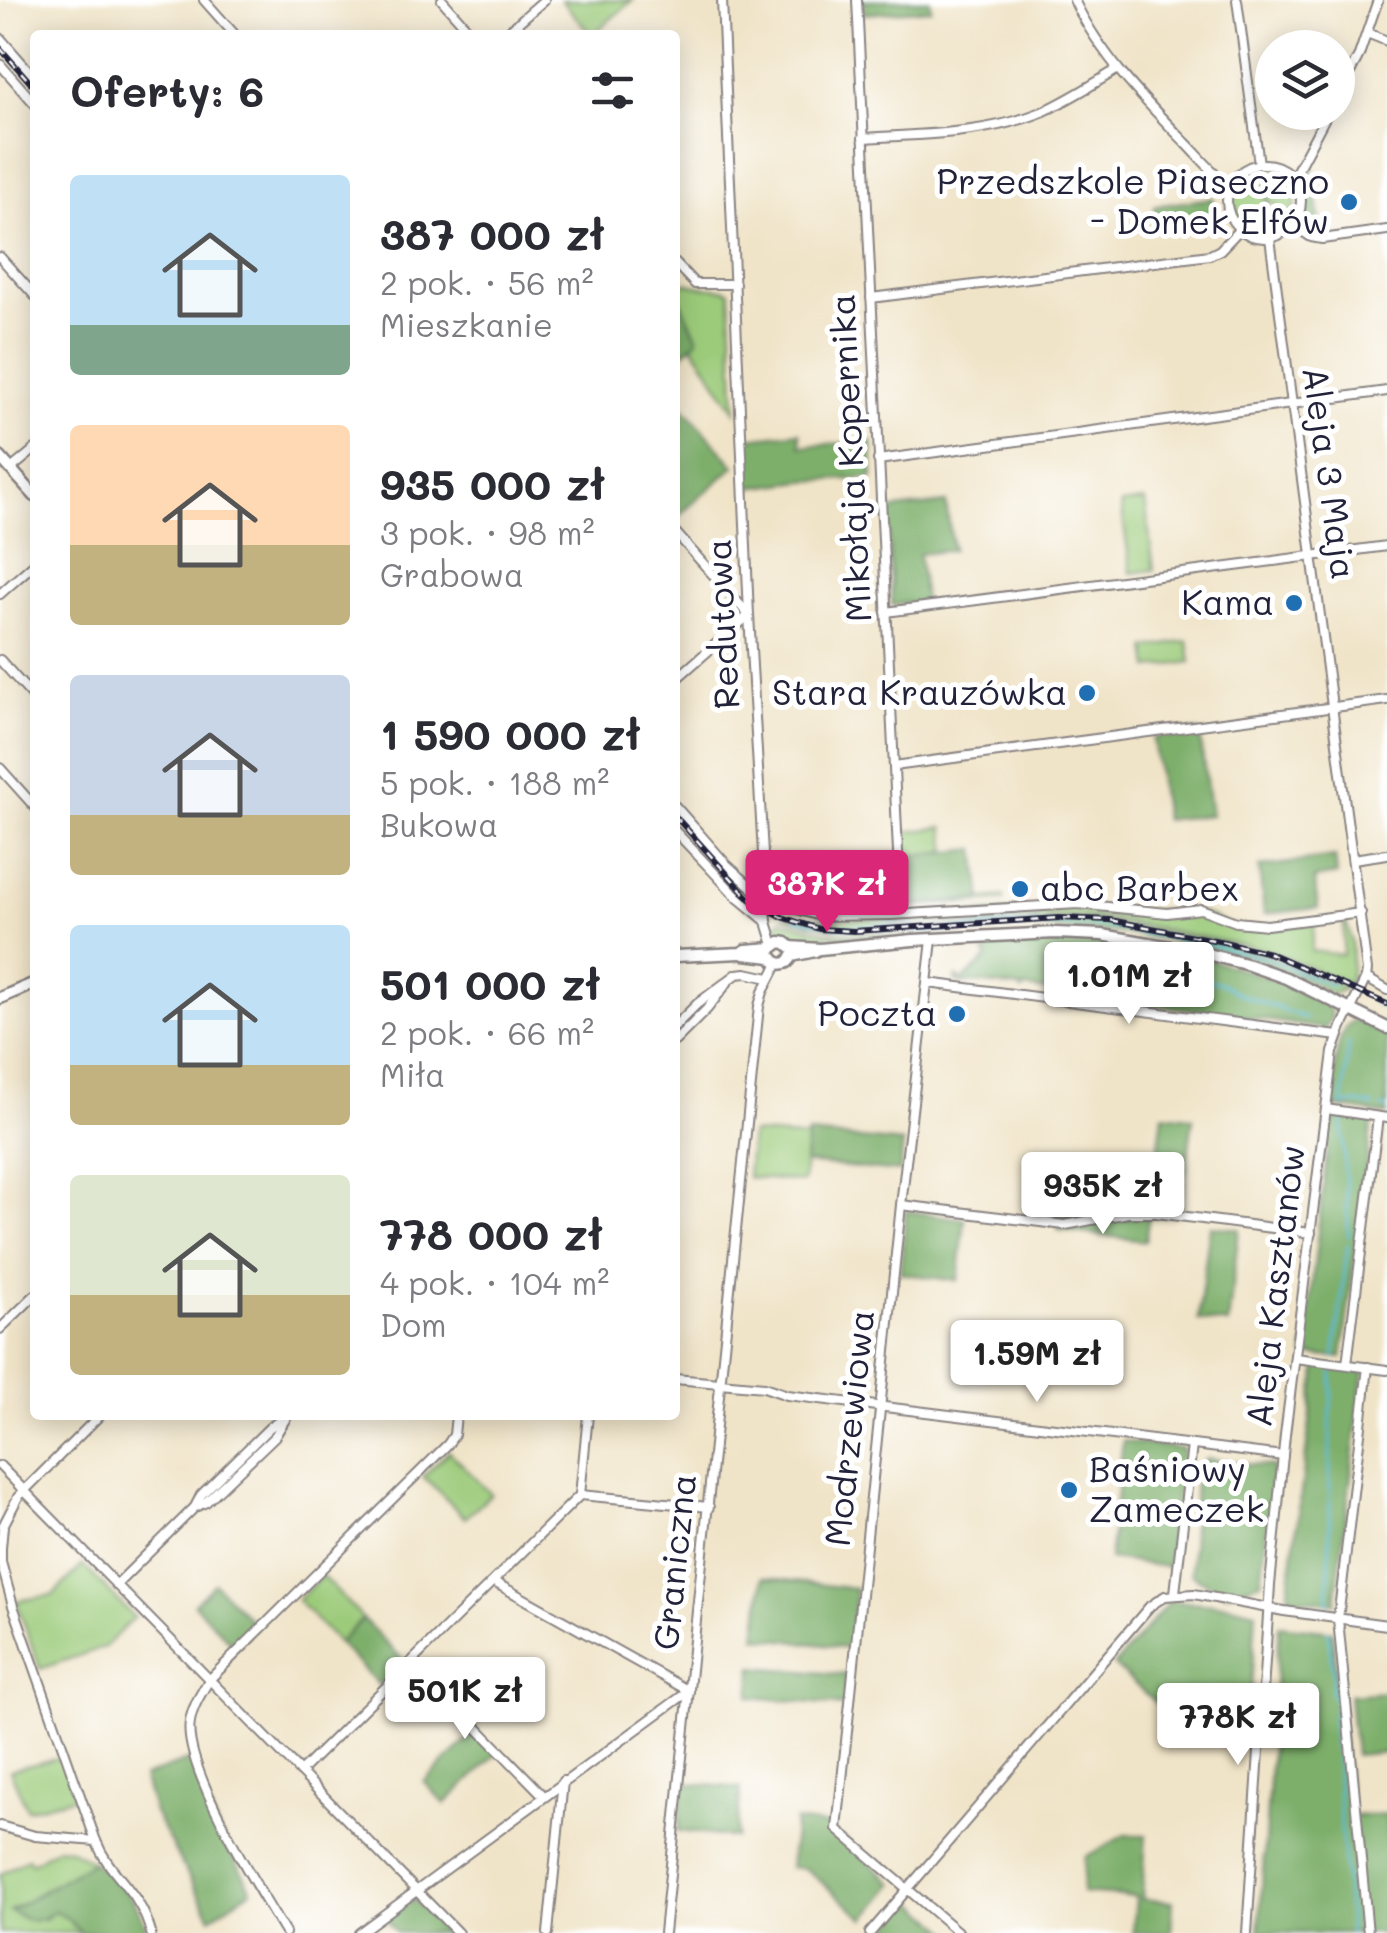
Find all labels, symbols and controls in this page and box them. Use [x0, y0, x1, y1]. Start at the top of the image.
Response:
map controls [1255, 30, 1355, 130]
button: layers [1255, 30, 1355, 130]
text: Oferty: 6 [70, 63, 264, 118]
icon: filters [585, 63, 640, 118]
place label: Przedszkole Piaseczno - Domek Elfów [937, 157, 1329, 243]
marker: Przedszkole Piaseczno - Domek Elfów [1338, 191, 1360, 213]
text: 387 000 zł [380, 206, 605, 261]
icon: home [150, 215, 270, 335]
text: 2 pok. · 56 m² [380, 261, 594, 303]
street label: Mikołaja Kopernika [817, 293, 881, 623]
text: Mieszkanie [380, 303, 553, 345]
street label: Aleja 3 Maja [1293, 363, 1369, 582]
text: 935 000 zł [380, 456, 605, 511]
icon: home [150, 465, 270, 585]
text: 3 pok. · 98 m² [380, 511, 595, 553]
street label: Redutowa [694, 538, 748, 710]
text: Grabowa [380, 553, 524, 595]
place label: Kama [1181, 578, 1274, 624]
marker: Kama [1283, 592, 1305, 614]
place label: Stara Krauzówka [772, 668, 1067, 714]
marker: Stara Krauzówka [1076, 682, 1098, 704]
text: 1 590 000 zł [380, 706, 641, 761]
icon: home [150, 715, 270, 835]
text: 5 pok. · 188 m² [380, 761, 609, 803]
text: Bukowa [380, 803, 498, 845]
pin: 387K zł [735, 850, 919, 935]
text: 387K zł [767, 861, 887, 903]
place label: abc Barbex [1040, 864, 1239, 910]
marker: abc Barbex [1009, 878, 1031, 900]
pin: 1.01M zł [1026, 942, 1232, 1027]
text: 1.01M zł [1066, 953, 1192, 995]
text: 501 000 zł [380, 956, 600, 1011]
icon: home [150, 965, 270, 1085]
place label: Poczta [818, 989, 937, 1035]
marker: Poczta [946, 1003, 968, 1025]
text: 2 pok. · 66 m² [380, 1011, 594, 1053]
text: Miła [380, 1053, 445, 1095]
street label: Aleja Kasztanów [1234, 1142, 1314, 1429]
pin: 935K zł [1011, 1152, 1195, 1237]
text: 935K zł [1043, 1163, 1163, 1205]
text: 778 000 zł [380, 1206, 603, 1261]
icon: home [150, 1215, 270, 1335]
text: 4 pok. · 104 m² [380, 1261, 609, 1303]
text: Dom [380, 1303, 446, 1345]
street label: Modrzewiowa [813, 1307, 883, 1548]
pin: 1.59M zł [934, 1320, 1140, 1405]
text: 1.59M zł [973, 1331, 1101, 1373]
place label: Baśniowy Zameczek [1089, 1445, 1264, 1531]
street label: Graniczna [641, 1472, 705, 1652]
marker: Baśniowy Zameczek [1058, 1479, 1080, 1501]
pin: 501K zł [373, 1657, 557, 1742]
text: 501K zł [407, 1668, 523, 1710]
pin: 778K zł [1146, 1683, 1330, 1768]
text: 778K zł [1179, 1694, 1297, 1736]

